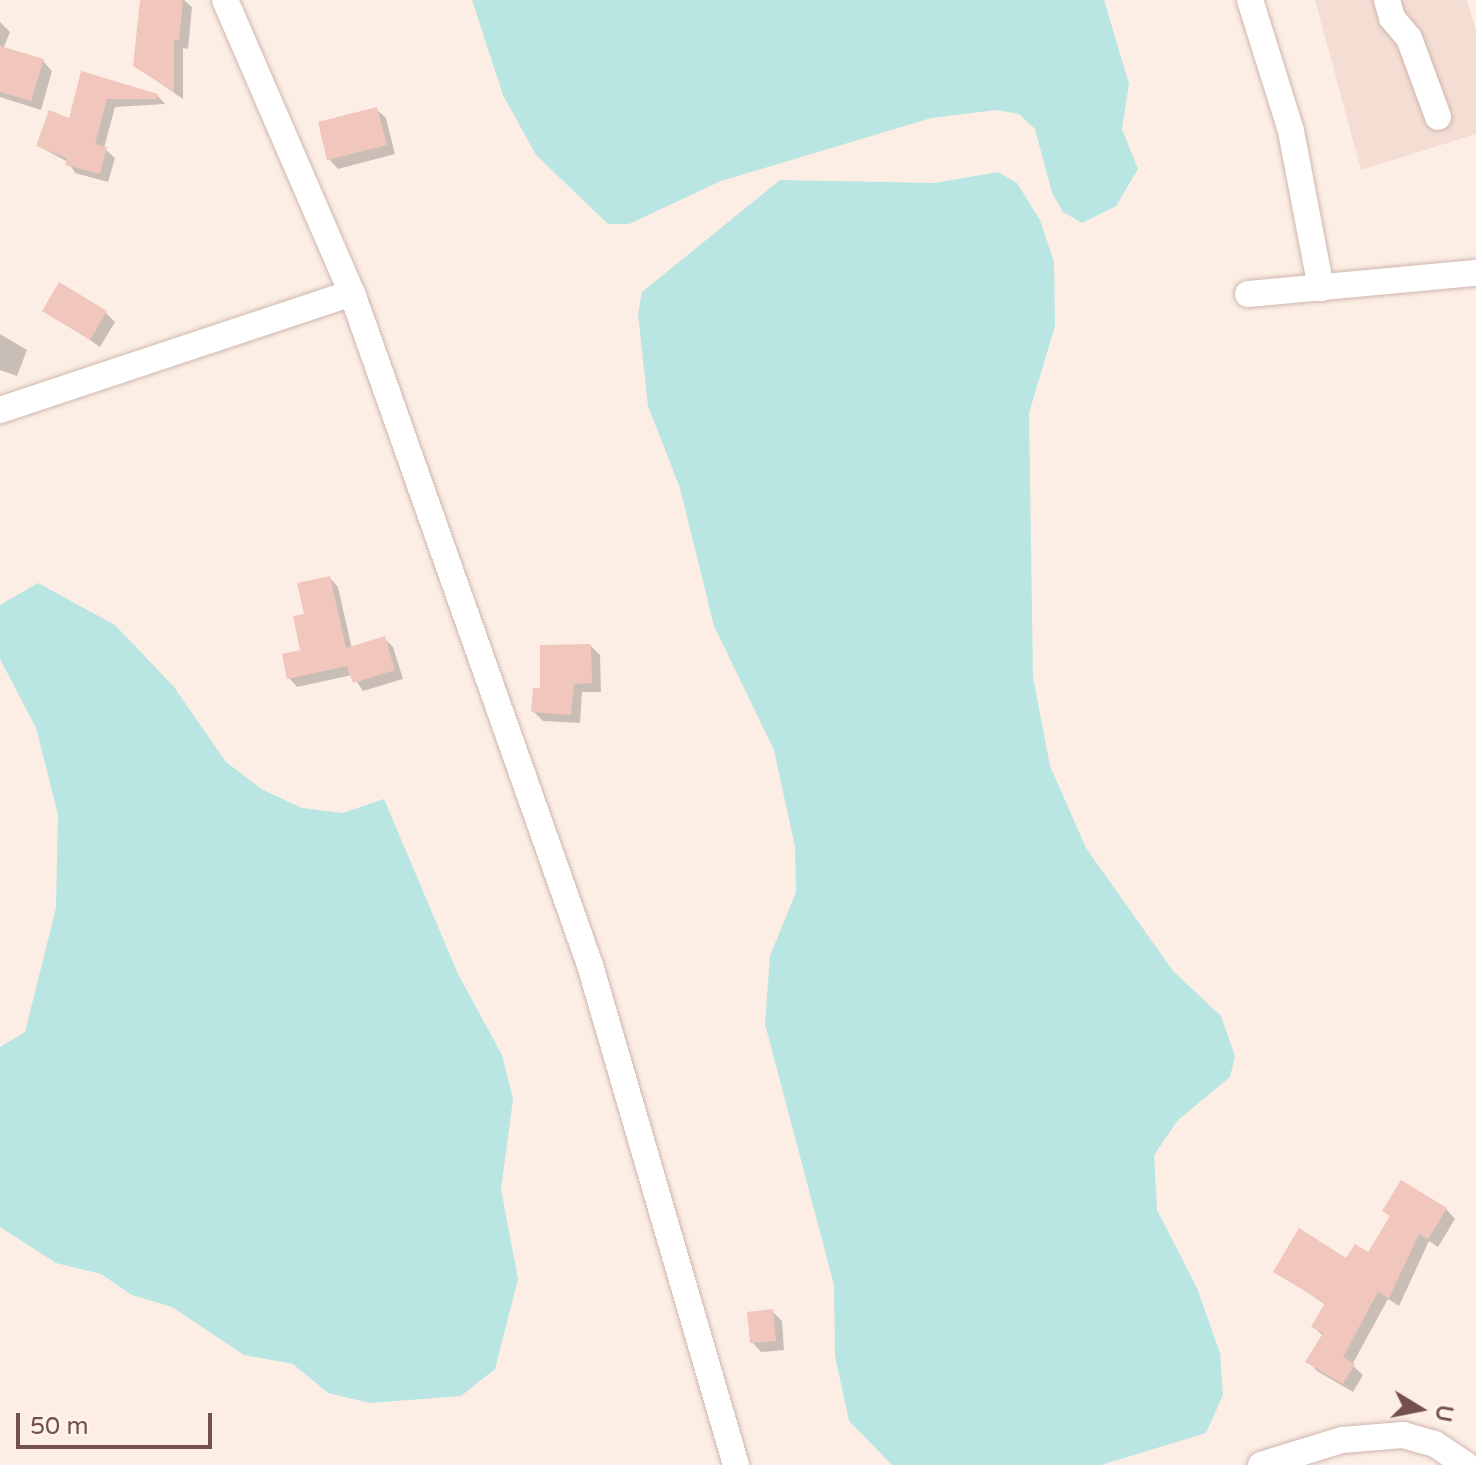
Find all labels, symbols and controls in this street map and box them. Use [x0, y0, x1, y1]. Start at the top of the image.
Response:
north arrow [1380, 1369, 1460, 1449]
scale bar [20, 1397, 216, 1447]
text: U [1429, 1403, 1458, 1424]
text: 50 m [30, 1412, 88, 1441]

